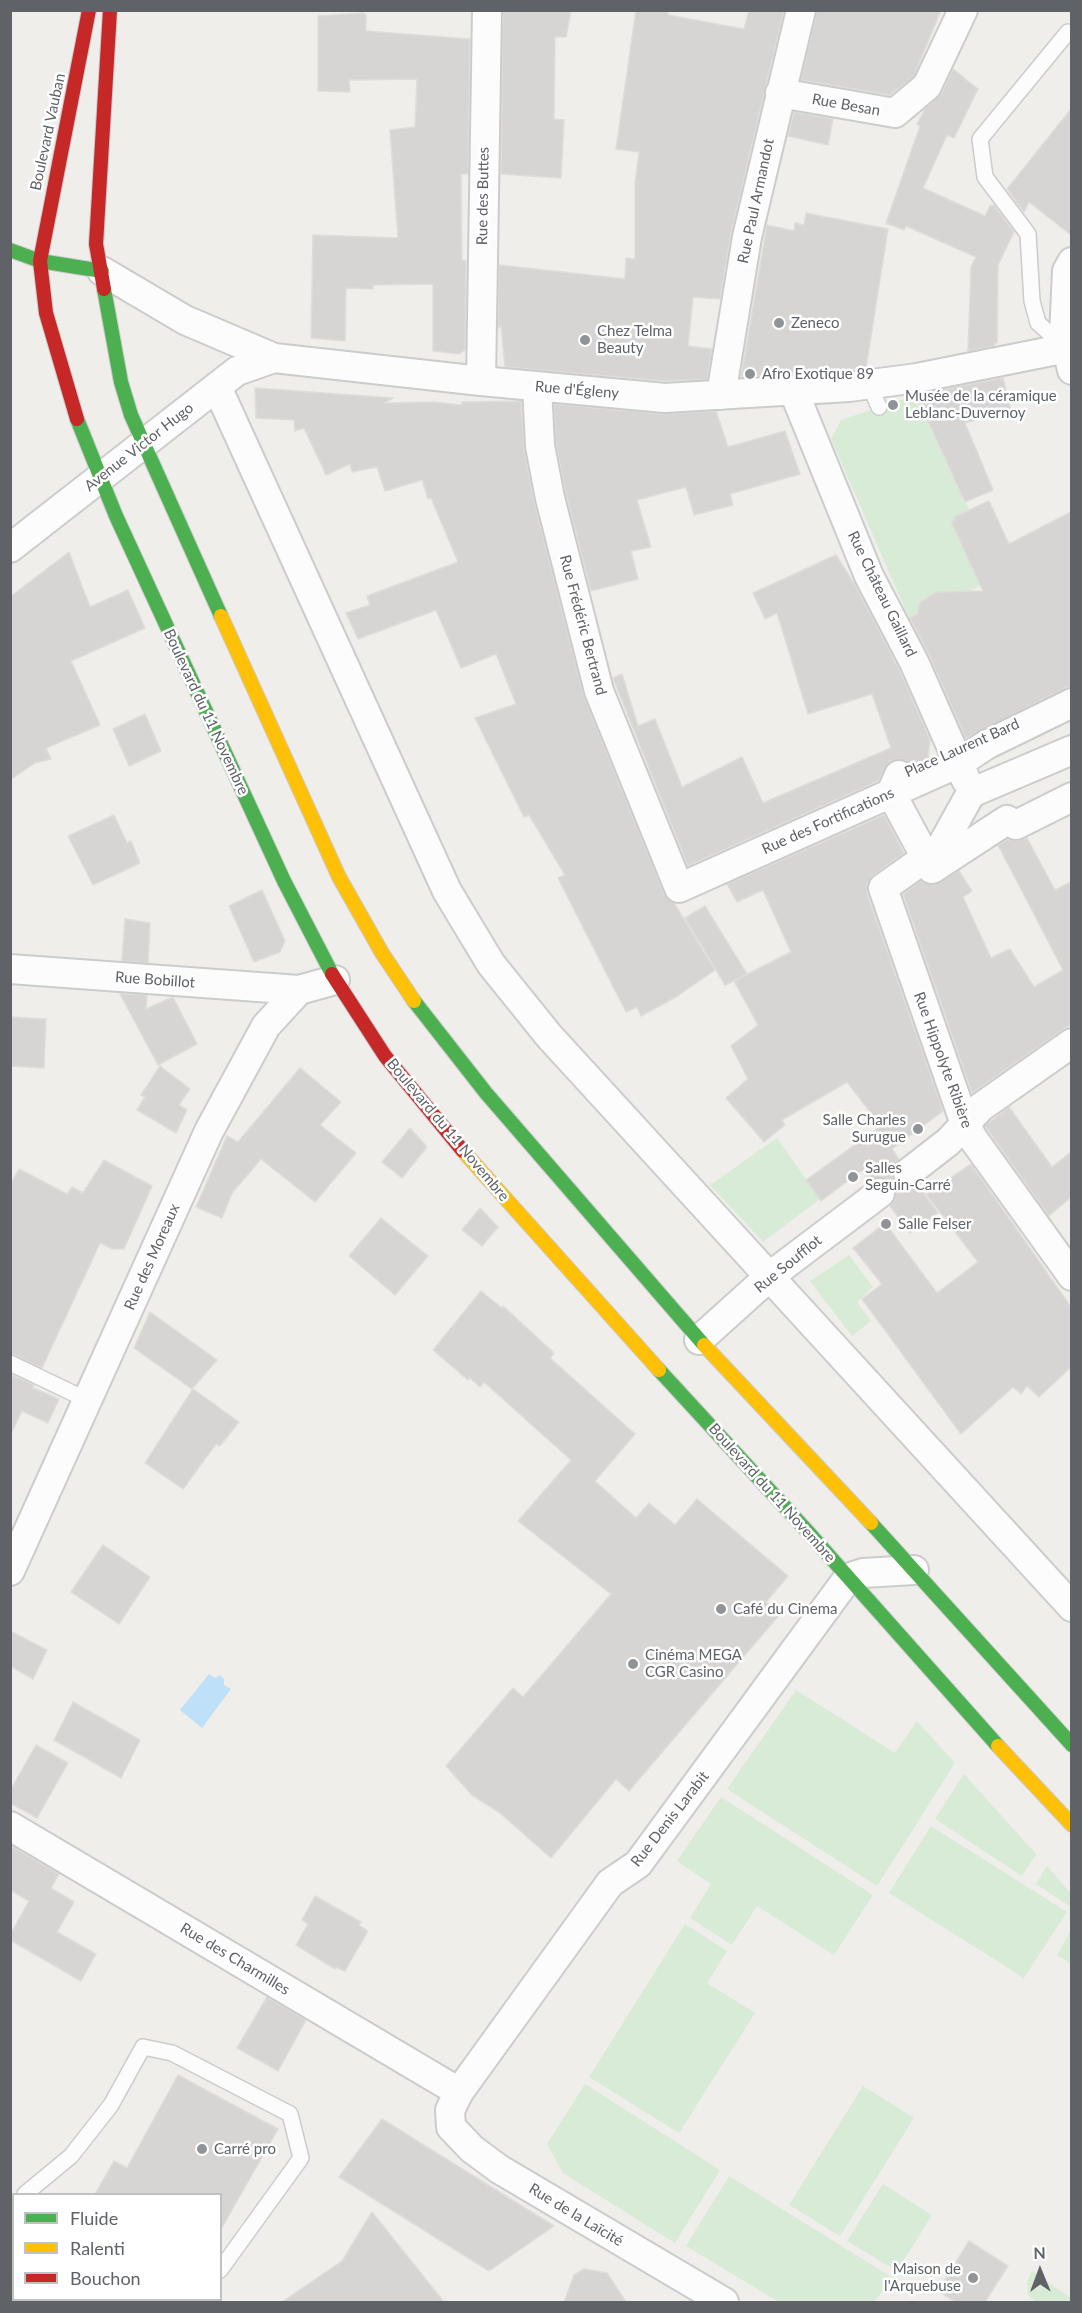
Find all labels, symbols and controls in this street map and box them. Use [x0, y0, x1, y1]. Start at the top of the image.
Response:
street label: Boulevard Vauban [27, 72, 69, 192]
street label: Rue Besan [810, 90, 882, 120]
street label: Rue Paul Armandot [734, 137, 778, 265]
street label: Rue des Buttes [473, 147, 493, 245]
place label: Zeneco [791, 314, 839, 332]
marker: Zeneco [772, 316, 786, 330]
place label: Chez Telma Beauty [597, 322, 672, 357]
marker: Chez Telma Beauty [578, 333, 592, 347]
place label: Afro Exotique 89 [762, 365, 874, 383]
marker: Afro Exotique 89 [743, 367, 757, 381]
street label: Rue d'Égleny [534, 377, 620, 403]
place label: Musée de la céramique Leblanc-Duvernoy [905, 387, 1057, 422]
marker: Musée de la céramique Leblanc-Duvernoy [886, 398, 900, 412]
street label: Avenue Victor Hugo [81, 399, 197, 495]
street label: Rue Château Gaillard [844, 528, 920, 660]
street label: Rue Frédéric Bertrand [556, 553, 610, 697]
street label: Boulevard du 11 Novembre [160, 626, 252, 798]
street label: Place Laurent Bard [902, 715, 1022, 781]
street label: Rue des Fortifications [759, 784, 897, 858]
street label: Rue Bobillot [114, 968, 196, 992]
street label: Rue Hippolyte Ribière [910, 989, 976, 1131]
street label: Boulevard du 11 Novembre [383, 1055, 513, 1205]
place label: Salle Charles Surugue [822, 1111, 906, 1146]
marker: Salle Charles Surugue [911, 1122, 925, 1136]
place label: Salles Seguin-Carré [865, 1159, 951, 1194]
marker: Salles Seguin-Carré [846, 1170, 860, 1184]
street label: Rue des Moreaux [121, 1201, 183, 1313]
place label: Salle Felser [898, 1215, 971, 1233]
marker: Salle Felser [879, 1217, 893, 1231]
street label: Rue Soufflot [751, 1231, 825, 1297]
street label: Boulevard du 11 Novembre [705, 1420, 839, 1566]
place label: Café du Cinema [733, 1600, 837, 1618]
marker: Café du Cinema [714, 1602, 728, 1616]
place label: Cinéma MEGA CGR Casino [645, 1646, 742, 1681]
marker: Cinéma MEGA CGR Casino [626, 1657, 640, 1671]
street label: Rue Denis Larabit [627, 1768, 713, 1870]
street label: Rue des Charmilles [177, 1919, 293, 1999]
place label: Carré pro [214, 2140, 276, 2158]
marker: Carré pro [195, 2142, 209, 2156]
street label: Rue de la Laïcité [526, 2180, 626, 2250]
legend [12, 2193, 222, 2301]
text: Fluide [70, 2207, 118, 2229]
text: Ralenti [70, 2237, 125, 2259]
north arrow [1010, 2241, 1070, 2301]
text: N [1033, 2243, 1046, 2262]
place label: Maison de l'Arquebuse [884, 2260, 961, 2295]
text: Bouchon [70, 2267, 141, 2289]
marker: Maison de l'Arquebuse [966, 2271, 980, 2285]

